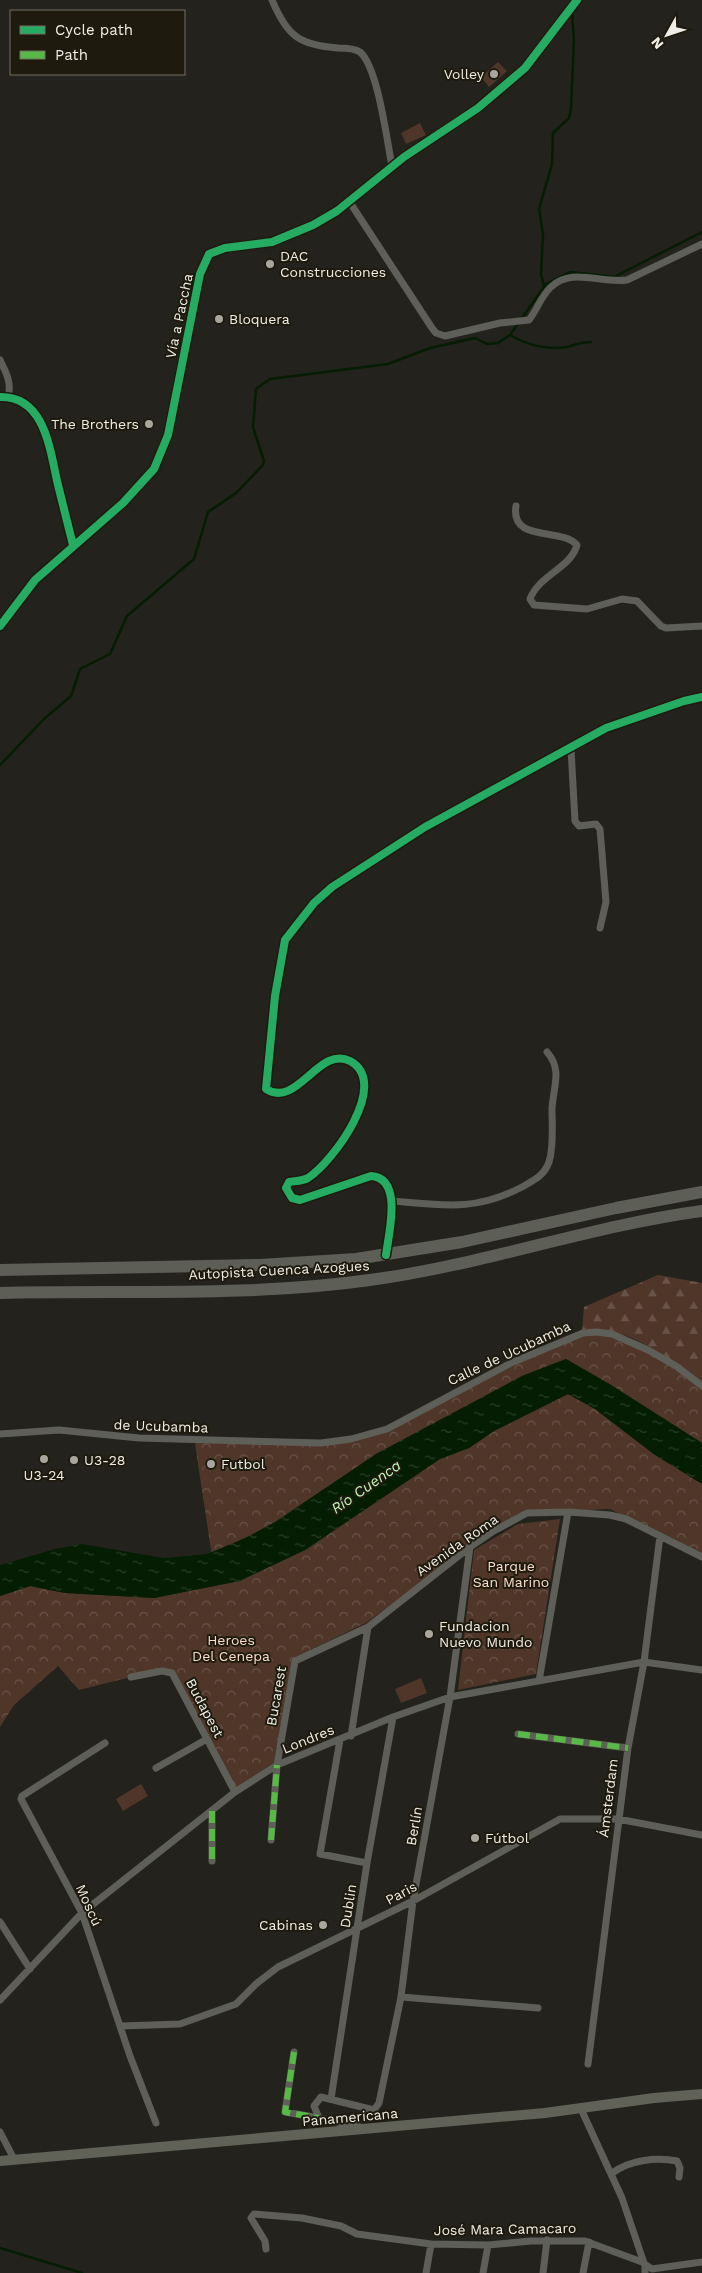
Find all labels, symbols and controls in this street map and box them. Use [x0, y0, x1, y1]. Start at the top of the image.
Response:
legend [10, 10, 185, 75]
north arrow [642, 10, 692, 60]
text: Cycle path [55, 21, 133, 39]
text: N [648, 34, 667, 52]
text: Path [55, 46, 88, 64]
place label: Volley [444, 66, 485, 82]
marker: Volley [488, 68, 500, 80]
place label: DAC Construcciones [280, 248, 386, 280]
marker: DAC Construcciones [264, 258, 276, 270]
street label: Vía a Paccha [162, 272, 196, 360]
place label: Bloquera [229, 311, 290, 327]
marker: Bloquera [213, 313, 225, 325]
place label: The Brothers [51, 416, 139, 432]
marker: The Brothers [143, 418, 155, 430]
street label: Autopista Cuenca Azogues [188, 1257, 370, 1283]
street label: Calle de Ucubamba [445, 1317, 573, 1388]
street label: de Ucubamba [113, 1416, 209, 1436]
place label: U3-28 [84, 1452, 125, 1468]
marker: U3-24 [38, 1453, 50, 1465]
marker: U3-28 [68, 1454, 80, 1466]
place label: Futbol [221, 1456, 266, 1472]
water label: Río Cuenca [328, 1456, 404, 1518]
marker: Futbol [205, 1458, 217, 1470]
place label: U3-24 [24, 1467, 64, 1483]
street label: Avenida Roma [413, 1511, 501, 1579]
park label: Parque San Marino [473, 1558, 549, 1590]
place label: Fundacion Nuevo Mundo [439, 1618, 532, 1650]
marker: Fundacion Nuevo Mundo [423, 1628, 435, 1640]
park label: Heroes Del Cenepa [192, 1632, 270, 1664]
street label: Bucarest [263, 1665, 289, 1727]
street label: Budapest [183, 1676, 227, 1740]
street label: Londres [280, 1721, 336, 1757]
street label: Ámsterdam [595, 1758, 621, 1838]
street label: Berlín [403, 1805, 425, 1847]
place label: Fútbol [485, 1830, 530, 1846]
marker: Fútbol [469, 1832, 481, 1844]
street label: Paris [383, 1878, 419, 1908]
street label: Moscú [73, 1882, 105, 1928]
street label: Dublin [337, 1883, 359, 1929]
place label: Cabinas [259, 1917, 313, 1933]
marker: Cabinas [317, 1919, 329, 1931]
street label: Panamericana [301, 2105, 399, 2129]
street label: José Mara Camacaro [434, 2220, 576, 2238]

